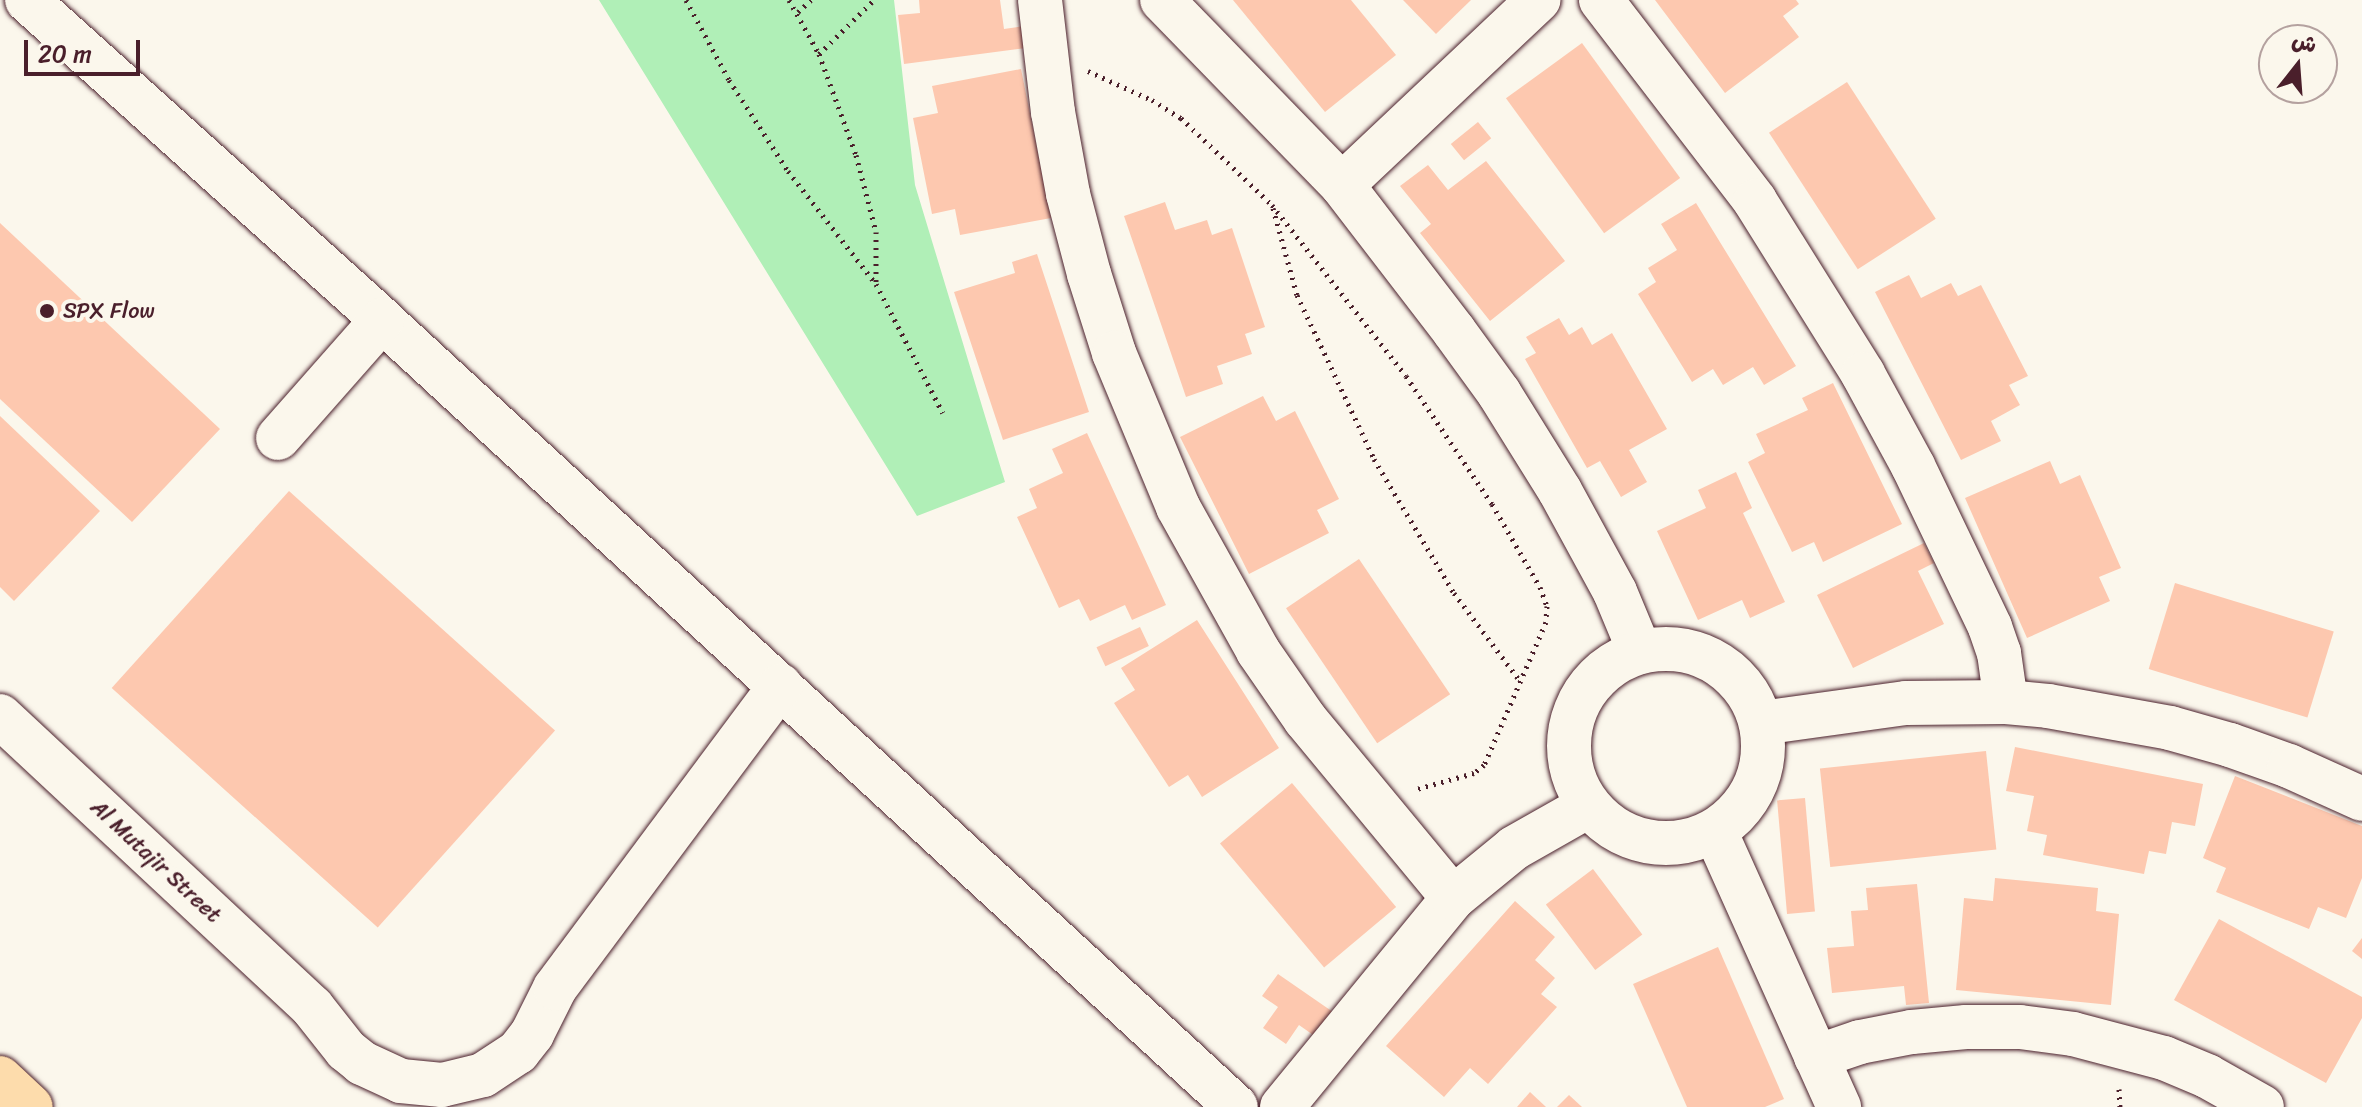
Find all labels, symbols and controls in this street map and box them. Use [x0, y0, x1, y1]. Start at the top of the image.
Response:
text: ش [2287, 20, 2322, 65]
scale bar [28, 24, 144, 74]
north arrow [2258, 24, 2338, 104]
text: 20 m [38, 33, 92, 75]
place label: SPX Flow [63, 298, 155, 324]
marker: SPX Flow [38, 302, 56, 320]
street label: Al Mutajir Street [85, 794, 227, 928]

